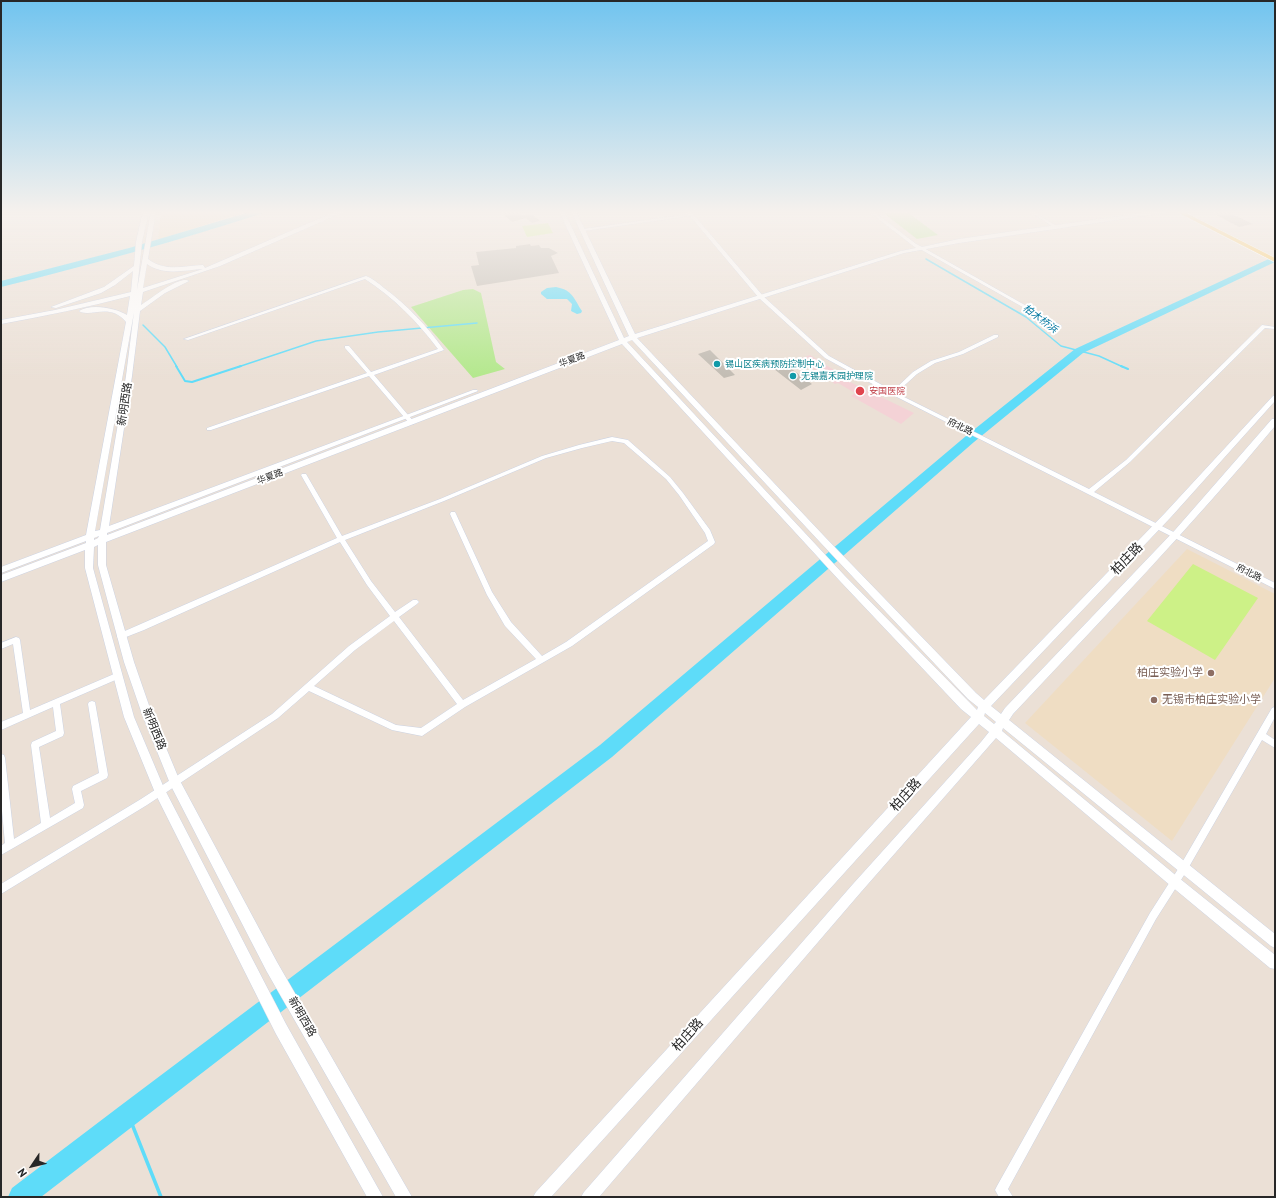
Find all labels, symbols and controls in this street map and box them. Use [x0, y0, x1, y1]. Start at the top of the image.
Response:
water label: 柏木桥浜 [1020, 302, 1060, 336]
street label: 华夏路 [557, 350, 587, 370]
marker: 锡山区疾病预防控制中心 [712, 359, 722, 369]
place label: 锡山区疾病预防控制中心 [725, 359, 824, 369]
marker: 无锡嘉禾园护理院 [788, 371, 798, 381]
place label: 无锡嘉禾园护理院 [801, 371, 873, 381]
street label: 新明西路 [115, 381, 135, 427]
marker: 安国医院 [854, 385, 866, 397]
place label: 安国医院 [869, 386, 905, 396]
street label: 府北路 [945, 416, 975, 438]
street label: 华夏路 [255, 467, 285, 487]
street label: 柏庄路 [1108, 540, 1146, 578]
street label: 府北路 [1235, 562, 1263, 584]
place label: 柏庄实验小学 [1137, 666, 1203, 680]
marker: 柏庄实验小学 [1206, 668, 1216, 678]
place label: 无锡市柏庄实验小学 [1162, 693, 1261, 707]
marker: 无锡市柏庄实验小学 [1149, 695, 1159, 705]
street label: 新明西路 [140, 706, 168, 752]
street label: 柏庄路 [887, 775, 925, 815]
street label: 新明西路 [285, 995, 319, 1039]
street label: 柏庄路 [669, 1015, 707, 1055]
north arrow [12, 1146, 52, 1186]
text: N [14, 1166, 30, 1180]

